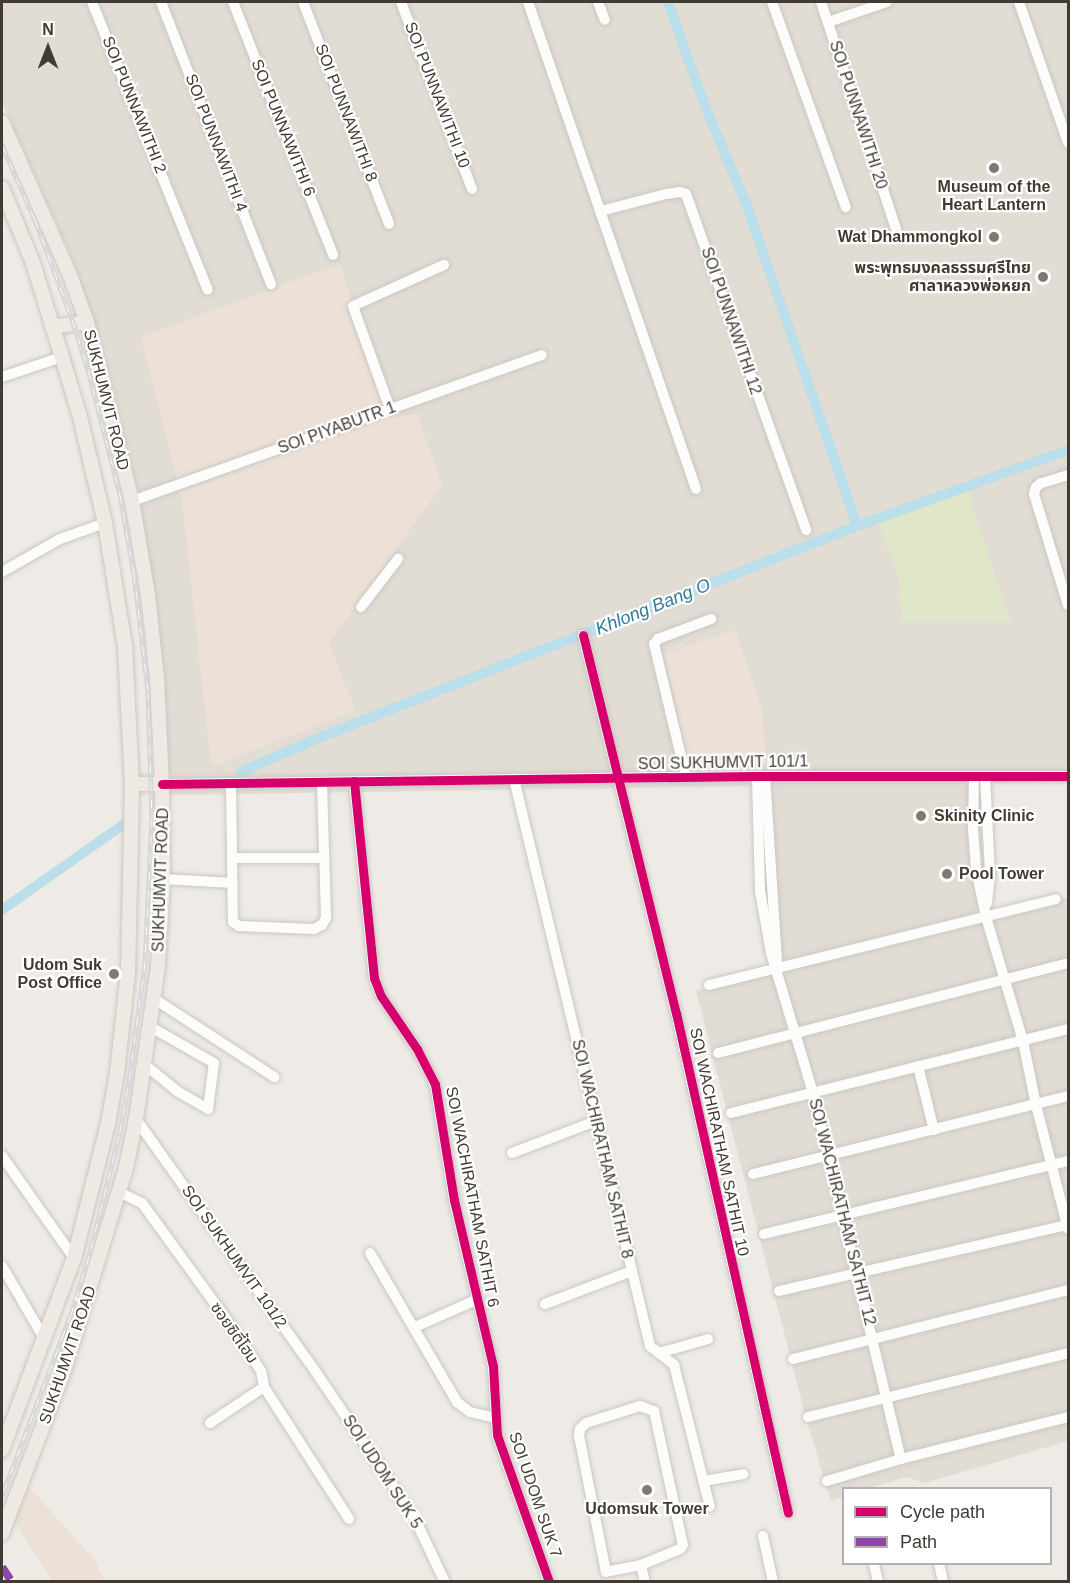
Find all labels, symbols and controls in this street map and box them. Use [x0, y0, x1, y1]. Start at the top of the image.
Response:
north arrow [18, 18, 78, 78]
street label: SOI PUNNAWITHI 10 [400, 19, 474, 171]
text: N [42, 21, 54, 38]
street label: SOI PUNNAWITHI 2 [98, 34, 170, 176]
street label: SOI PUNNAWITHI 20 [825, 38, 891, 192]
street label: SOI PUNNAWITHI 8 [311, 41, 381, 185]
street label: SOI PUNNAWITHI 6 [247, 57, 319, 199]
street label: SOI PUNNAWITHI 4 [181, 71, 251, 215]
marker: Museum of the Heart Lantern [987, 161, 1001, 175]
place label: Museum of the Heart Lantern [938, 177, 1050, 215]
place label: Wat Dhammongkol [838, 227, 982, 247]
marker: Wat Dhammongkol [987, 230, 1001, 244]
street label: SOI PUNNAWITHI 12 [697, 245, 765, 397]
place label: พระพุทธมงคลธรรมศรีไทย ศาลาหลวงพ่อหยก [855, 258, 1031, 296]
marker: พระพุทธมงคลธรรมศรีไทย ศาลาหลวงพ่อหยก [1036, 270, 1050, 284]
street label: SUKHUMVIT ROAD [79, 327, 133, 473]
street label: SOI PIYABUTR 1 [275, 398, 399, 458]
water label: Khlong Bang O [592, 574, 714, 640]
street label: SOI SUKHUMVIT 101/1 [637, 752, 809, 774]
place label: Skinity Clinic [934, 806, 1034, 826]
street label: SUKHUMVIT ROAD [149, 807, 173, 953]
marker: Skinity Clinic [912, 807, 930, 825]
place label: Pool Tower [959, 864, 1044, 884]
marker: Pool Tower [940, 867, 954, 881]
place label: Udom Suk Post Office [18, 955, 102, 993]
marker: Udom Suk Post Office [107, 967, 121, 981]
street label: SOI WACHIRATHAM SATHIT 10 [685, 1026, 753, 1258]
street label: SOI WACHIRATHAM SATHIT 8 [567, 1037, 637, 1261]
street label: SOI WACHIRATHAM SATHIT 6 [441, 1085, 503, 1309]
street label: SOI WACHIRATHAM SATHIT 12 [804, 1096, 880, 1328]
street label: SOI SUKHUMVIT 101/2 [177, 1182, 291, 1332]
street label: SUKHUMVIT ROAD [35, 1283, 101, 1427]
street label: ซอยซิตี้โฮม [206, 1299, 262, 1367]
street label: SOI UDOM SUK 5 [338, 1412, 426, 1532]
street label: SOI UDOM SUK 7 [505, 1430, 565, 1560]
marker: Udomsuk Tower [640, 1483, 654, 1497]
legend [842, 1487, 1052, 1565]
place label: Udomsuk Tower [585, 1499, 709, 1519]
text: Cycle path [900, 1502, 985, 1522]
text: Path [900, 1532, 937, 1552]

